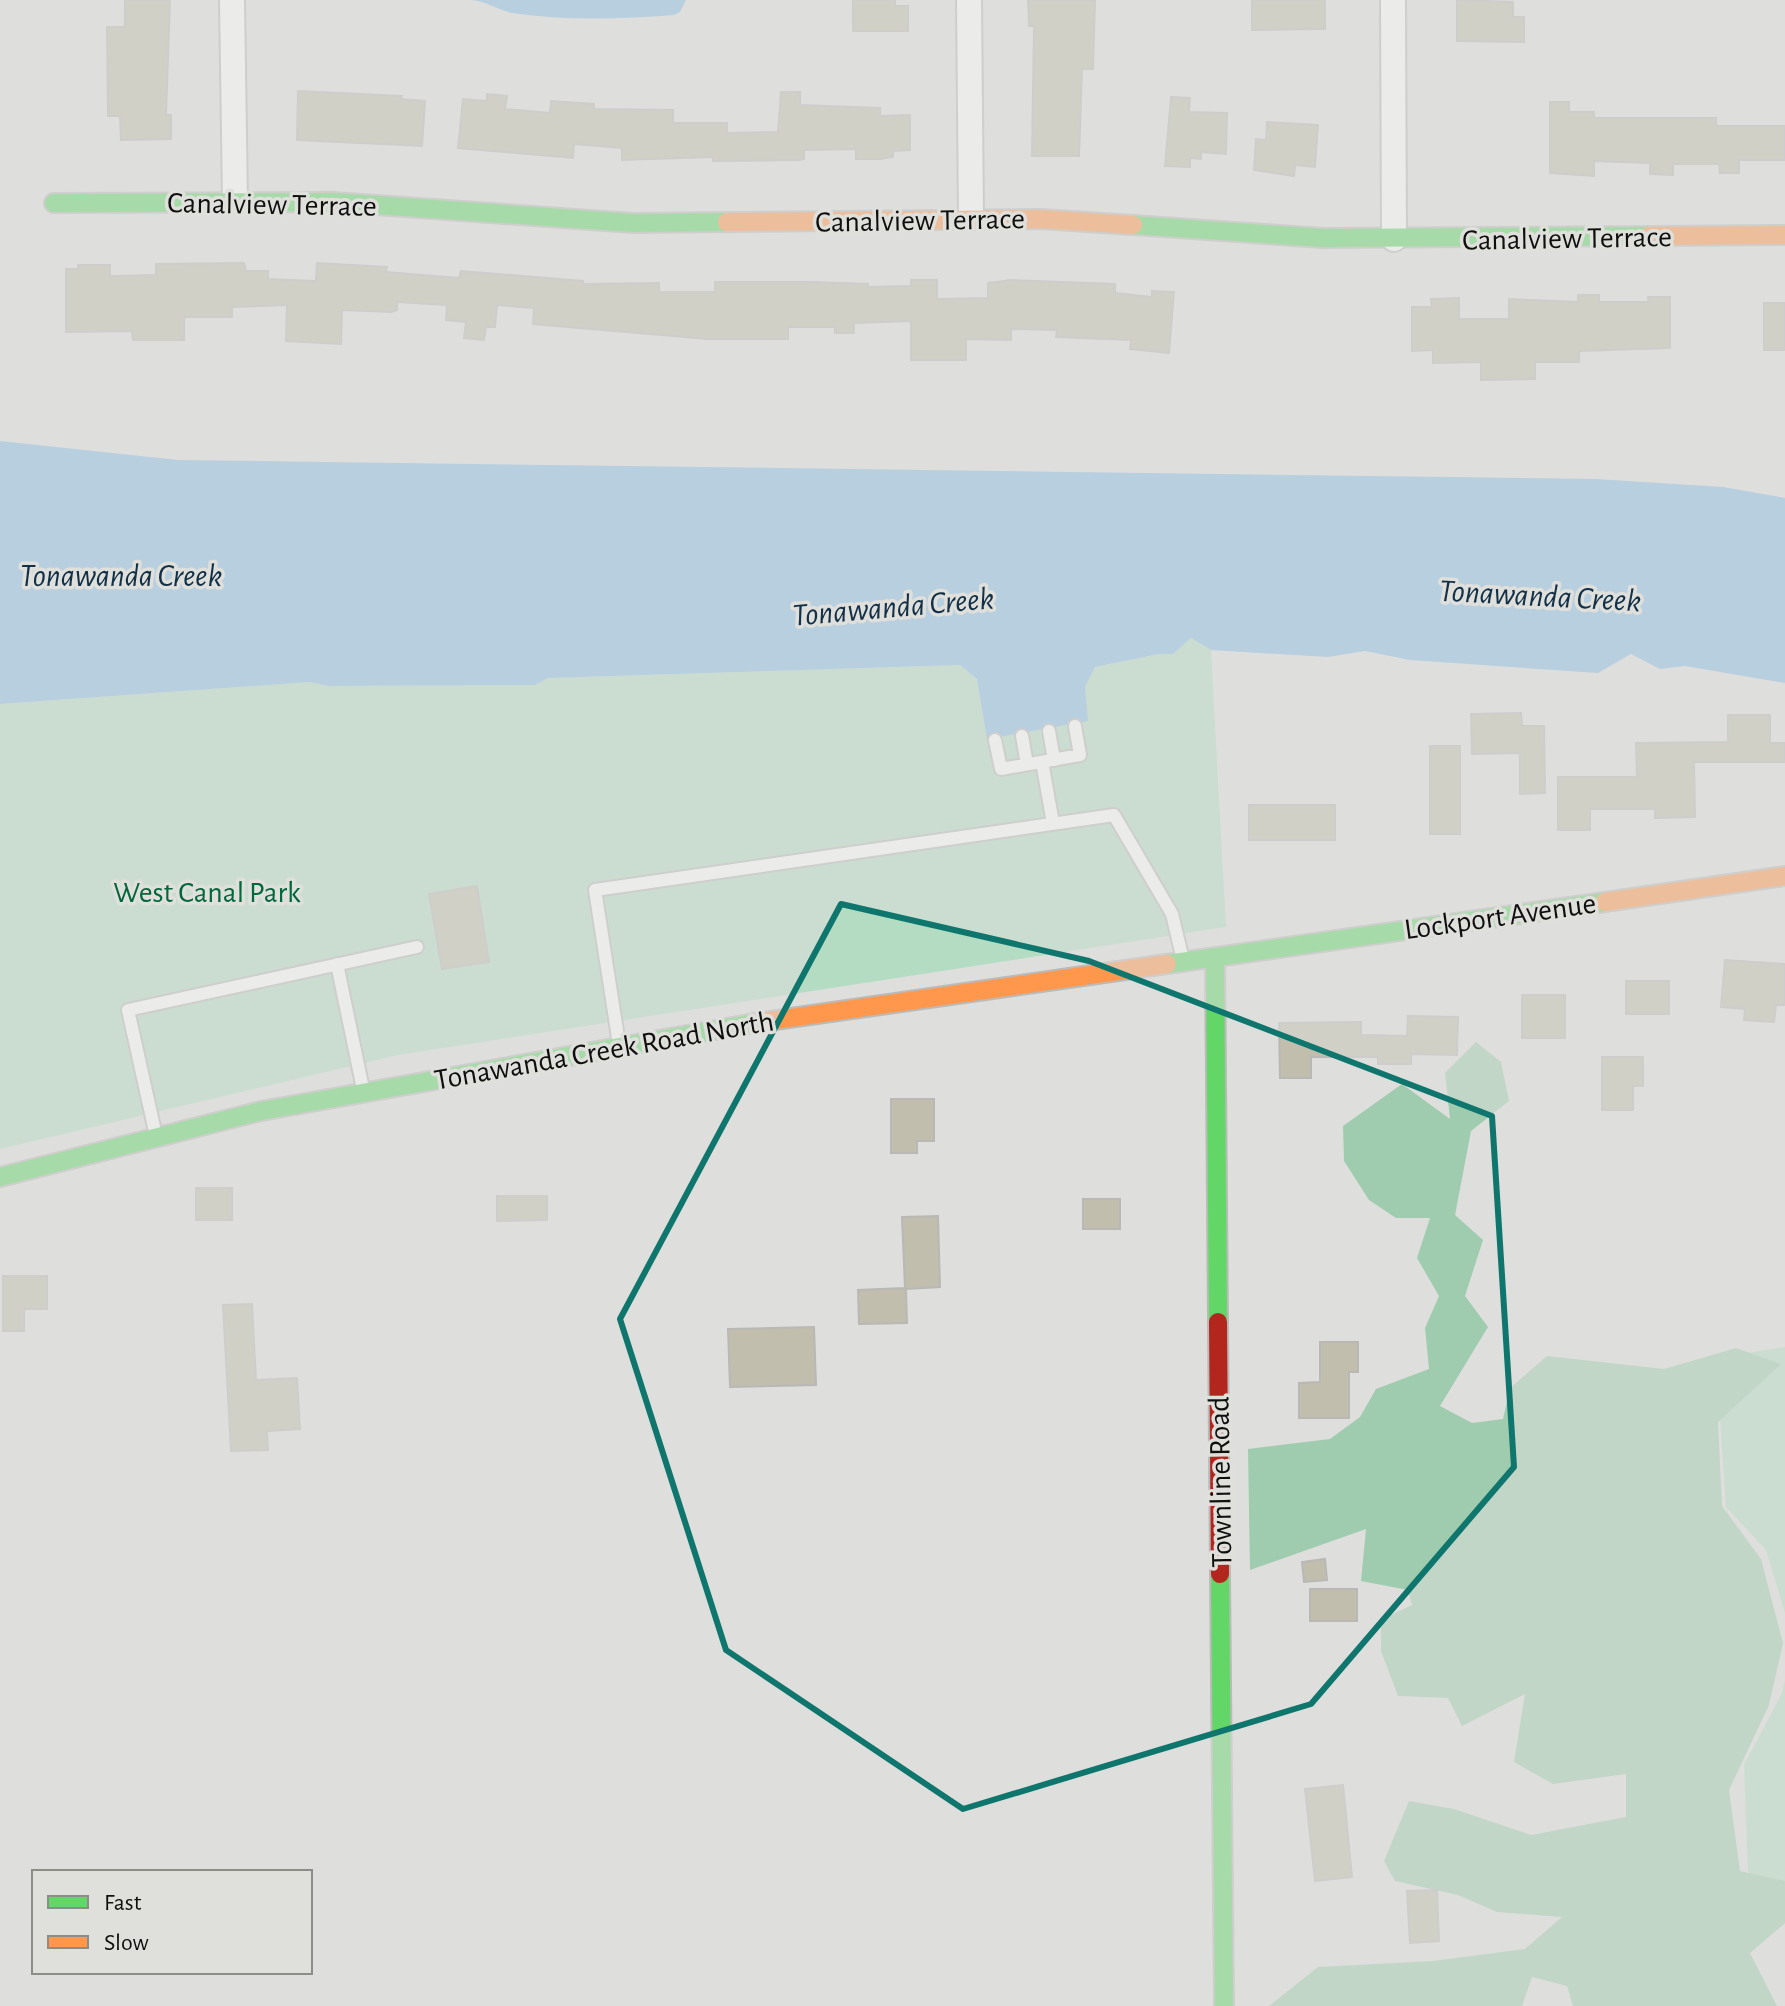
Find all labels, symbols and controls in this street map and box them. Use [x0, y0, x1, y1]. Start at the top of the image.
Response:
street label: Canalview Terrace [167, 188, 377, 222]
street label: Canalview Terrace [815, 204, 1025, 238]
street label: Canalview Terrace [1462, 222, 1672, 256]
water label: Tonawanda Creek [20, 560, 222, 592]
water label: Tonawanda Creek [1438, 575, 1642, 617]
water label: Tonawanda Creek [791, 582, 995, 632]
park label: West Canal Park [113, 878, 301, 908]
street label: Lockport Avenue [1402, 889, 1598, 945]
street label: Tonawanda Creek Road North [432, 1006, 776, 1096]
street label: Townline Road [1205, 1396, 1237, 1568]
legend [32, 1870, 312, 1974]
text: Fast [104, 1891, 142, 1915]
text: Slow [104, 1931, 149, 1955]

